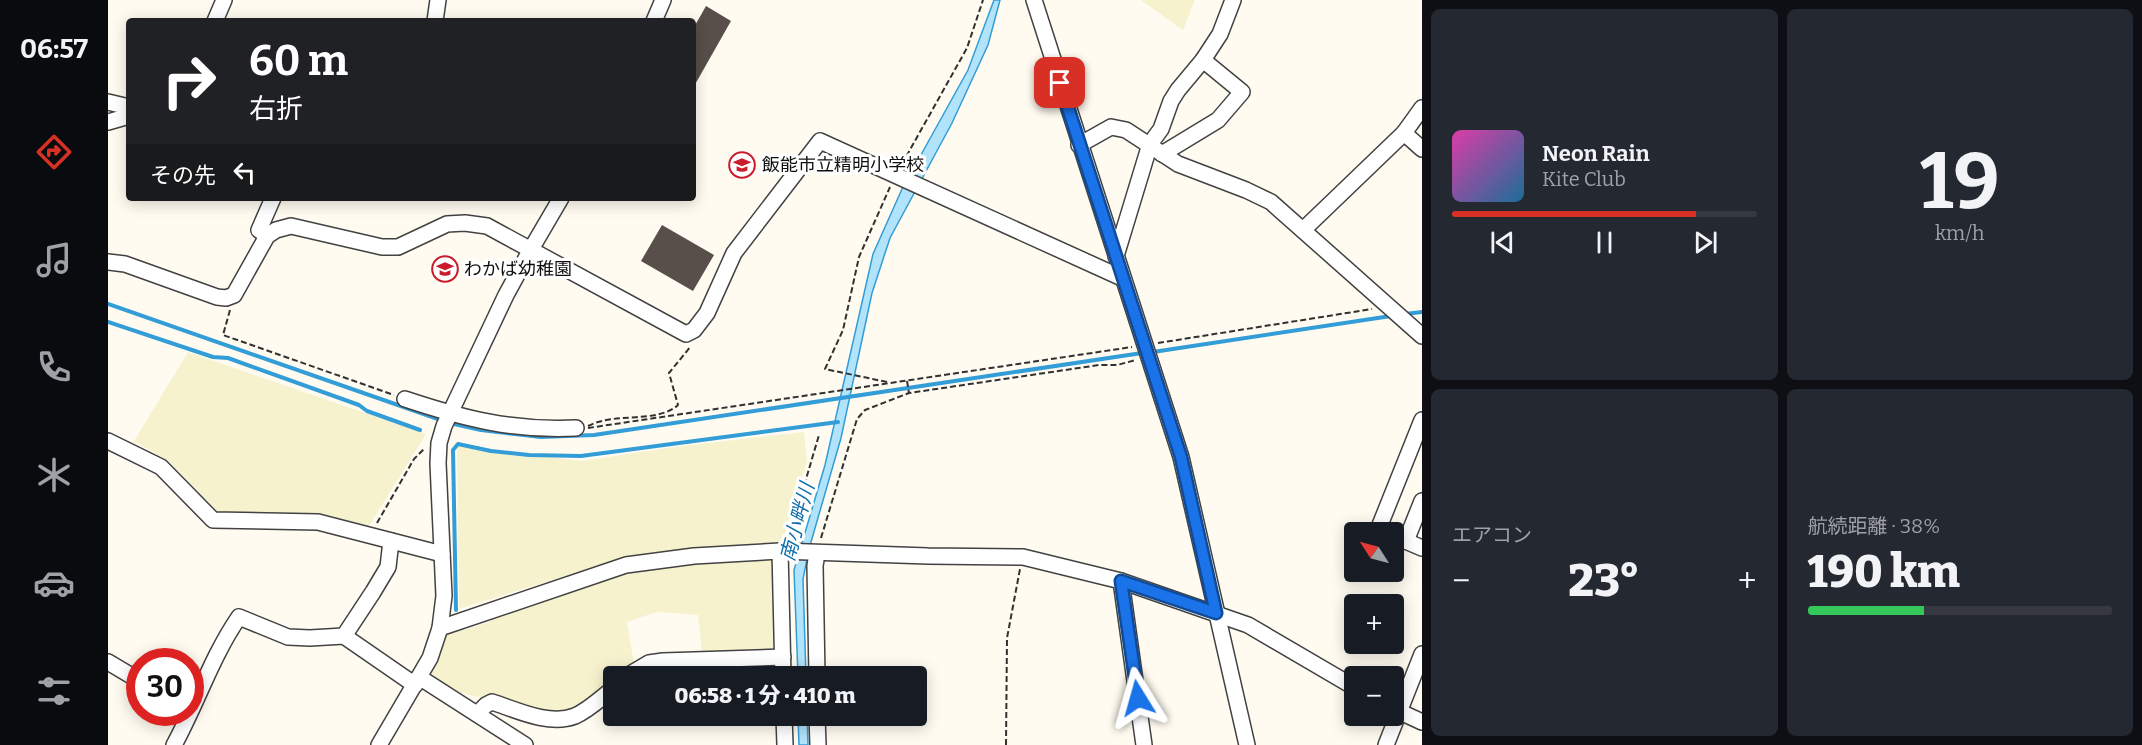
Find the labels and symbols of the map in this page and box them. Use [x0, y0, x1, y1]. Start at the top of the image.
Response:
pin [1034, 57, 1085, 108]
school or university icon: 飯能市立精明小学校 [727, 150, 757, 180]
place label: 飯能市立精明小学校 [762, 154, 924, 176]
school or university icon: わかば幼稚園 [430, 254, 460, 284]
place label: わかば幼稚園 [464, 258, 572, 280]
water label: 南小畔川 [775, 478, 819, 564]
north arrow [1344, 522, 1404, 582]
speed limit sign: 30 [126, 648, 204, 726]
position arrow [1106, 666, 1170, 730]

